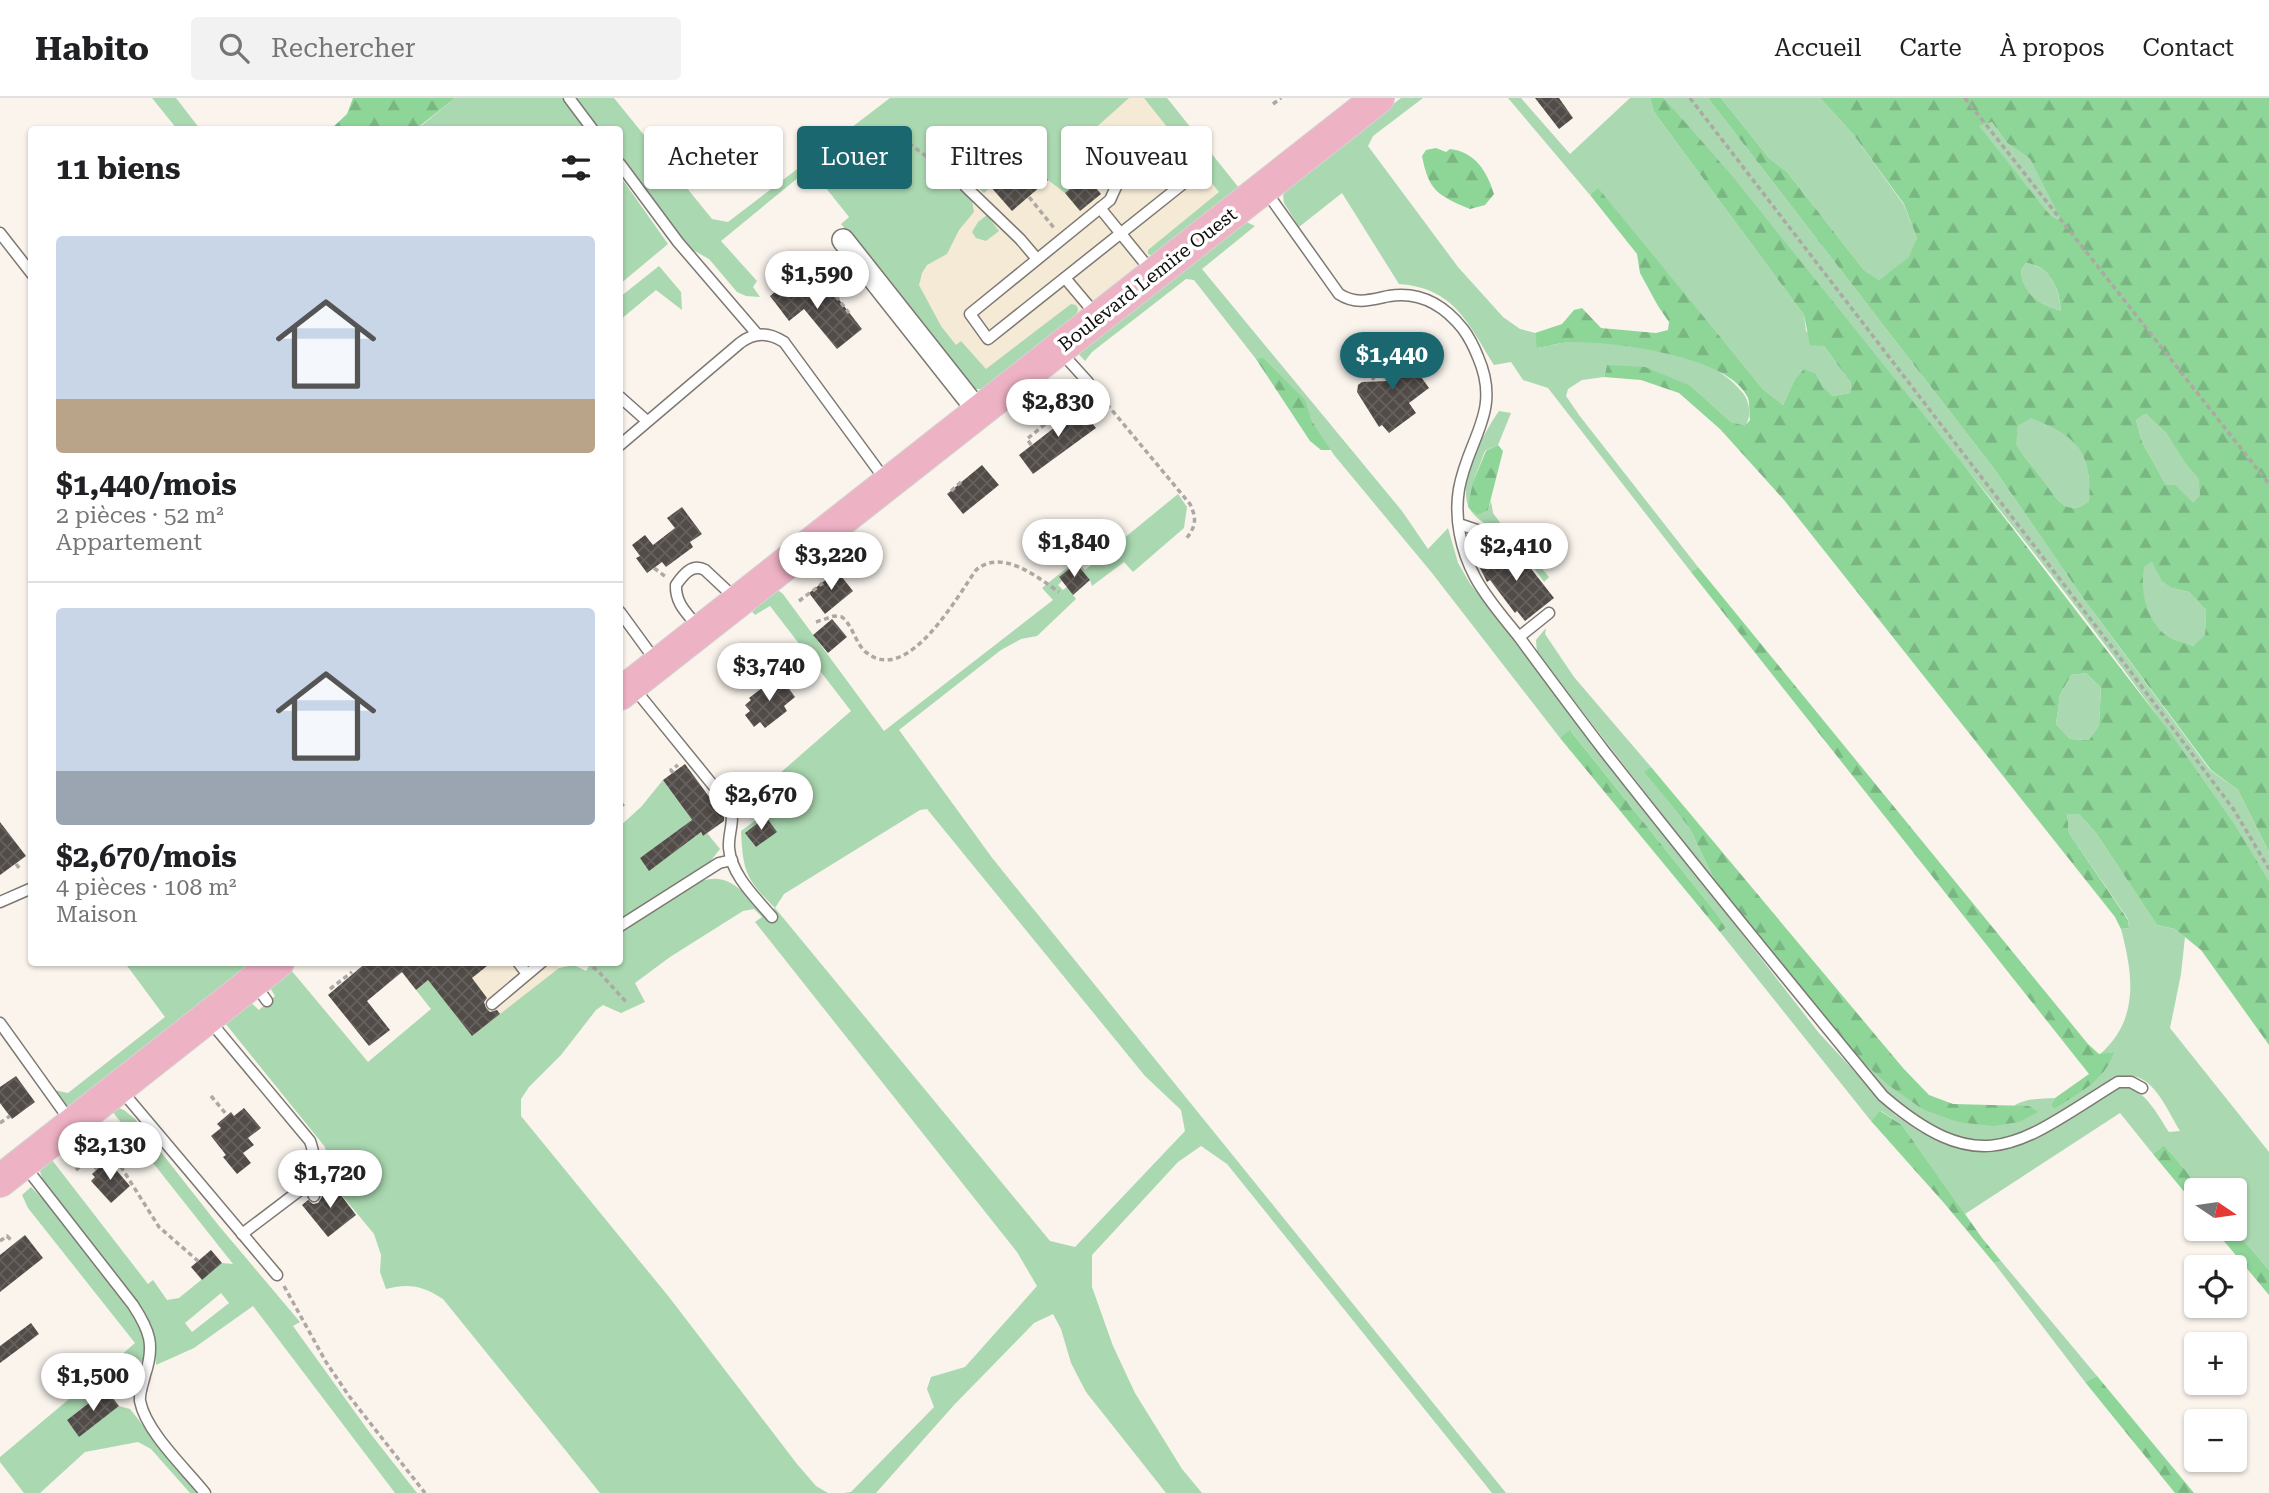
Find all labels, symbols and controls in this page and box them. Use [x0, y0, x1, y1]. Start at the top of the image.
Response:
search box [191, 17, 681, 80]
text: Habito [35, 29, 149, 68]
icon: search [215, 29, 253, 67]
text: Rechercher [271, 33, 415, 63]
text: Accueil [1775, 34, 1861, 62]
text: Carte [1899, 34, 1962, 62]
text: À propos [2000, 34, 2104, 62]
text: Contact [2142, 34, 2234, 62]
chip: Acheter [644, 126, 783, 189]
chip: Louer [797, 126, 912, 189]
chip: Filtres [926, 126, 1047, 189]
chip: Nouveau [1061, 126, 1212, 189]
icon: filters [557, 149, 595, 187]
text: 11 biens [56, 151, 180, 186]
street label: Boulevard Lemire Ouest [1054, 203, 1241, 356]
pin: $1,590 [760, 252, 874, 311]
text: $1,590 [781, 260, 853, 287]
icon: home [263, 281, 389, 407]
pin: $1,440 [1335, 332, 1449, 392]
text: $1,440 [1356, 341, 1428, 368]
pin: $2,830 [1001, 380, 1115, 439]
text: $2,830 [1022, 388, 1094, 415]
text: $1,440/mois [56, 467, 237, 502]
text: 2 pièces · 52 m² [56, 502, 224, 529]
pin: $1,840 [1017, 519, 1131, 579]
pin: $2,410 [1459, 524, 1573, 583]
text: $1,840 [1038, 528, 1110, 555]
text: Appartement [56, 529, 202, 556]
pin: $3,220 [774, 532, 888, 592]
text: $2,410 [1480, 532, 1552, 559]
text: $3,220 [795, 541, 867, 568]
pin: $3,740 [712, 644, 826, 703]
text: $3,740 [733, 652, 805, 679]
icon: home [263, 653, 389, 779]
pin: $2,670 [704, 772, 818, 832]
text: $2,670 [725, 781, 797, 808]
text: $2,670/mois [56, 839, 237, 874]
text: 4 pièces · 108 m² [56, 874, 237, 901]
text: Maison [56, 901, 137, 928]
pin: $2,130 [53, 1122, 167, 1182]
text: $2,130 [74, 1131, 146, 1158]
pin: $1,720 [273, 1150, 387, 1210]
text: $1,720 [294, 1159, 366, 1186]
north arrow [2184, 1178, 2247, 1241]
map controls [2184, 1178, 2247, 1472]
button: locate [2184, 1255, 2247, 1318]
button: + [2184, 1332, 2247, 1395]
pin: $1,500 [36, 1354, 150, 1413]
text: $1,500 [57, 1362, 129, 1389]
button: − [2184, 1409, 2247, 1472]

